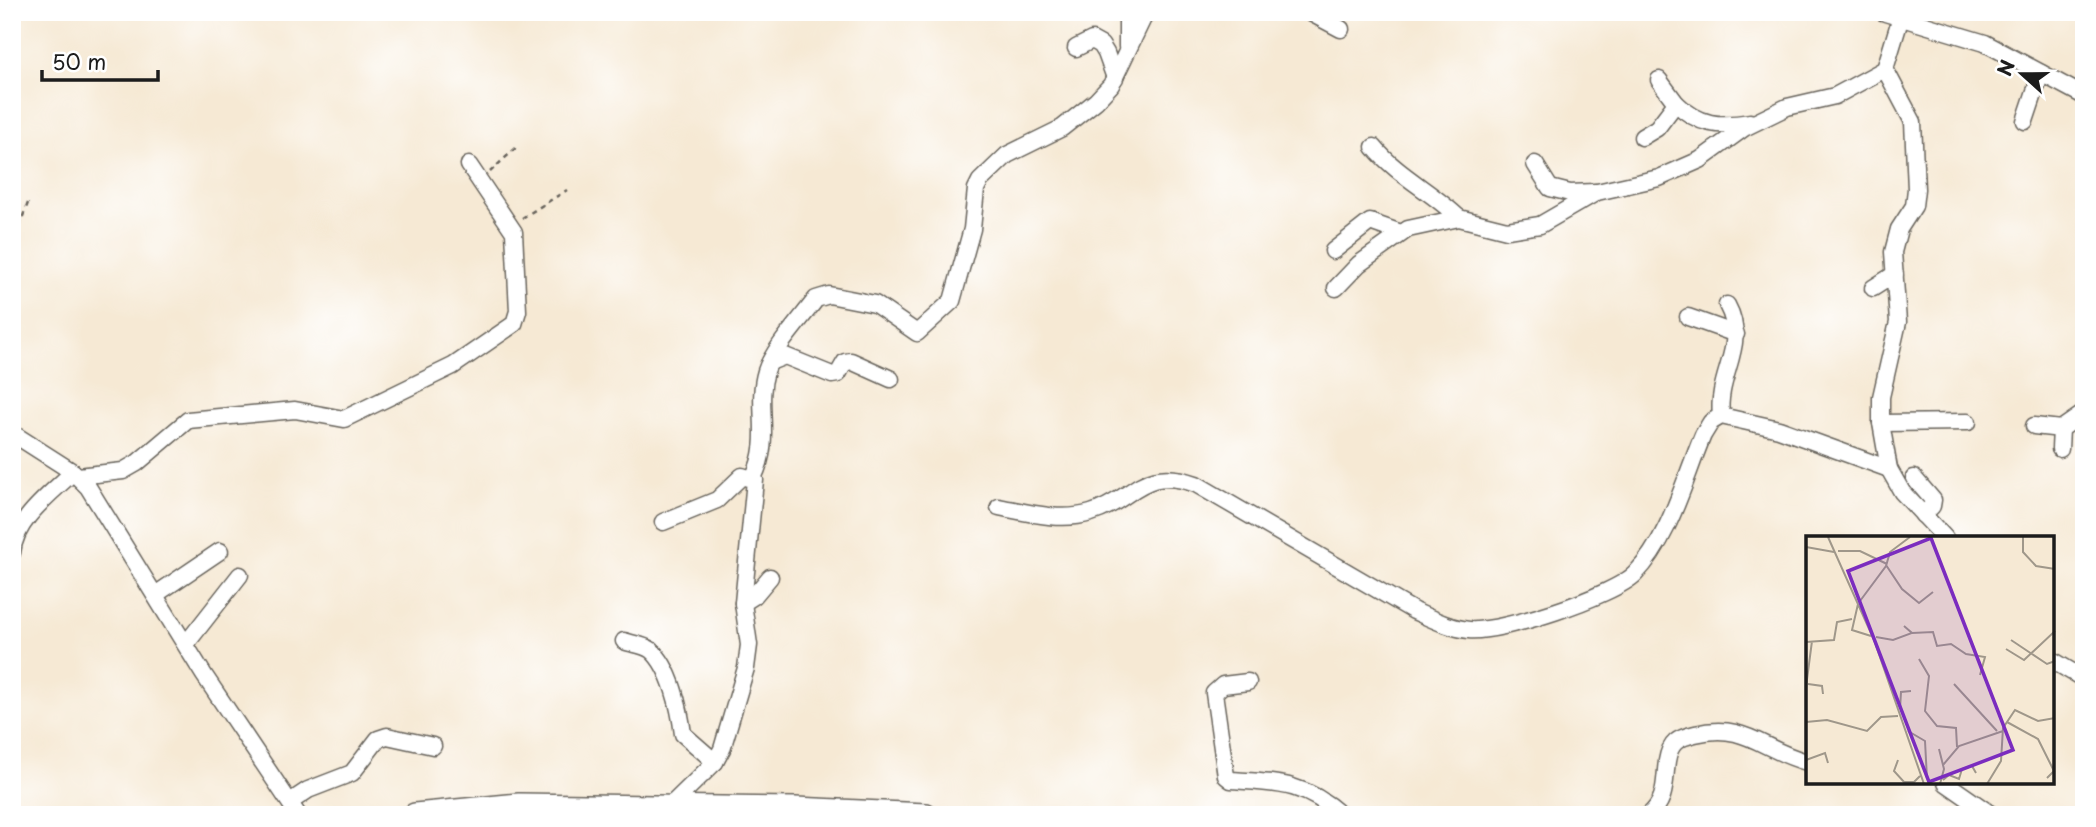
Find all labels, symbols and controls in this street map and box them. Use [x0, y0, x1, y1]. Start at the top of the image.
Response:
scale bar [42, 38, 158, 82]
north arrow [1988, 38, 2058, 108]
text: 50 m [52, 45, 106, 77]
text: N [1989, 56, 2021, 80]
inset map [1806, 536, 2054, 785]

